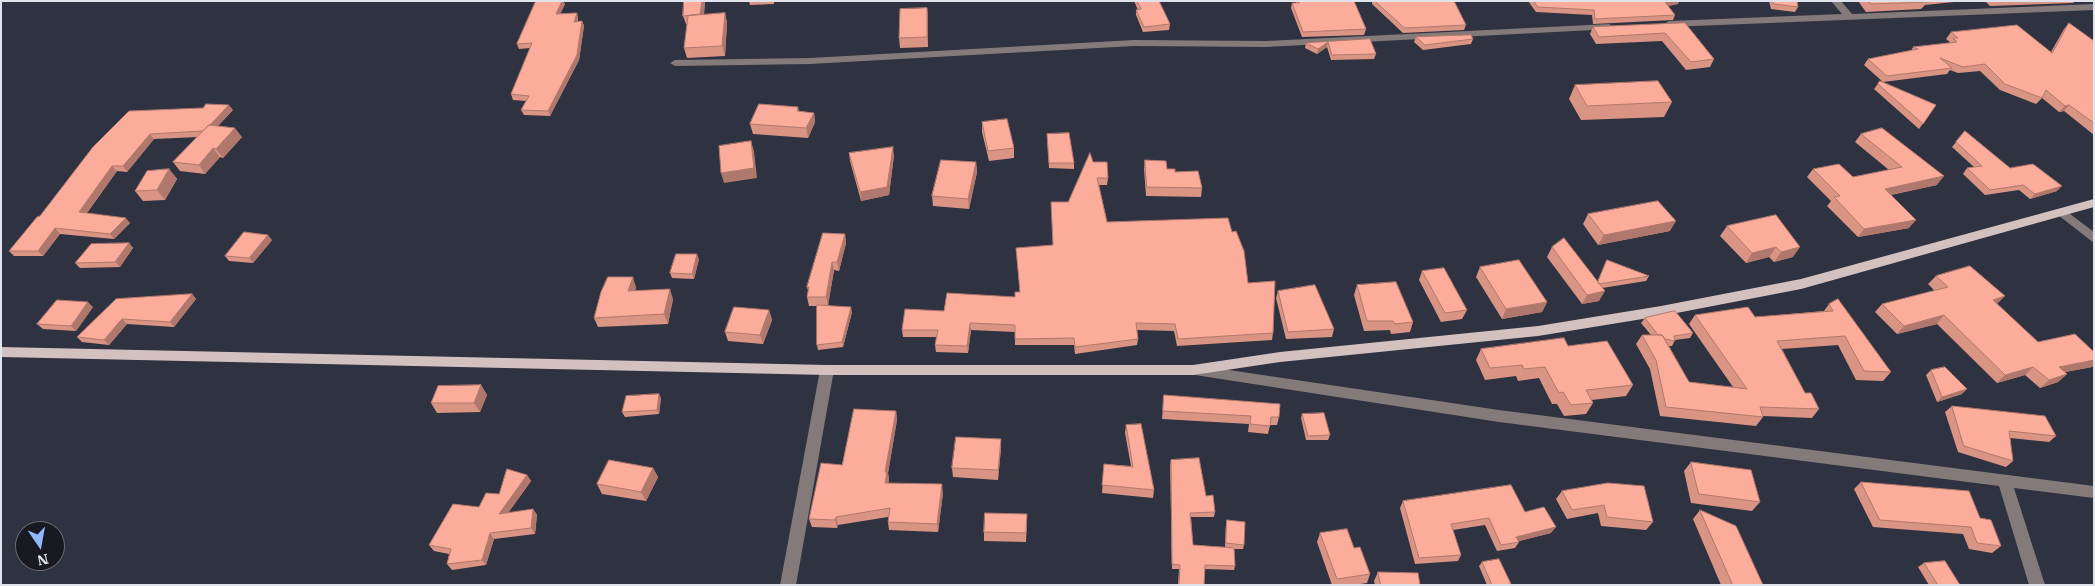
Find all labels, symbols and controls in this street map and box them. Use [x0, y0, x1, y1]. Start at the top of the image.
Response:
north arrow [15, 521, 65, 571]
text: N [36, 550, 50, 570]

